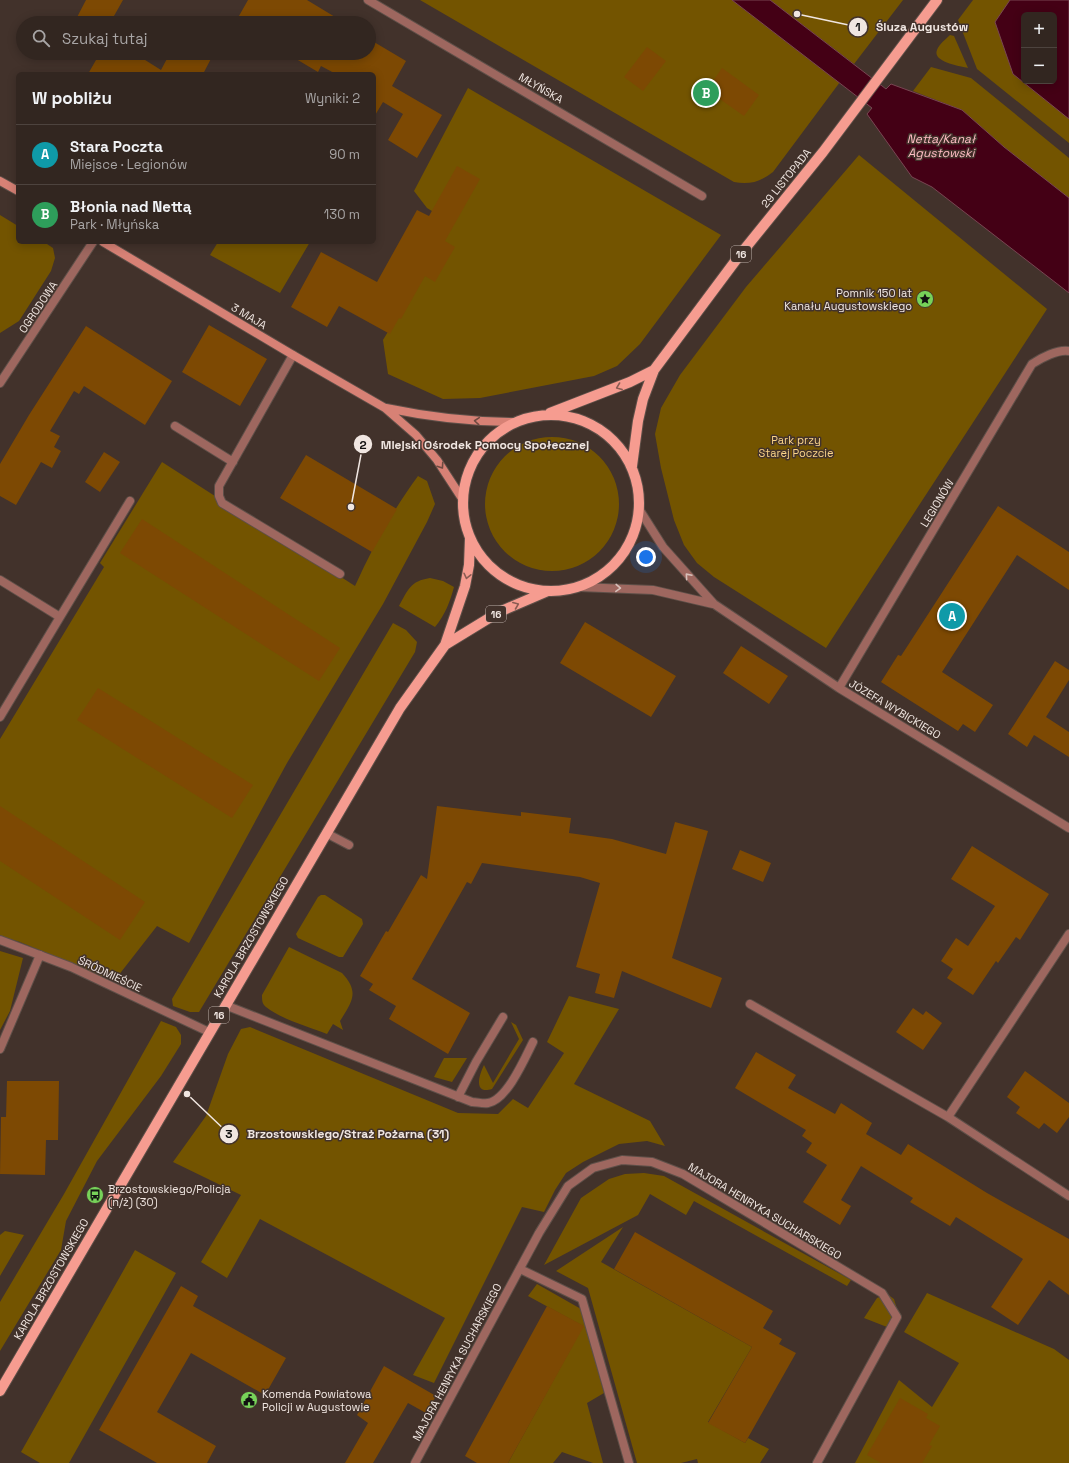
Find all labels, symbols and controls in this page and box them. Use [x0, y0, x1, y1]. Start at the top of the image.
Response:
map controls [1021, 12, 1057, 84]
button: + [1021, 12, 1057, 48]
callout: Śluza Augustów [848, 15, 976, 39]
search box [16, 16, 376, 60]
text: 1 [855, 19, 861, 35]
text: Śluza Augustów [876, 19, 968, 35]
icon: search [30, 27, 52, 49]
text: Szukaj tutaj [62, 29, 148, 48]
button: − [1021, 48, 1057, 84]
street label: MŁYŃSKA [516, 70, 566, 106]
pin: B [693, 78, 719, 108]
text: W pobliżu [32, 87, 112, 109]
text: Wyniki: 2 [305, 90, 360, 107]
water label: Netta/Kanał Agustowski [907, 131, 977, 161]
text: Stara Poczta [70, 137, 163, 156]
text: A [41, 146, 49, 163]
text: 90 m [329, 146, 360, 163]
street label: 29 LISTOPADA [758, 146, 814, 210]
text: Miejsce · Legionów [70, 156, 187, 173]
text: Błonia nad Nettą [70, 197, 191, 216]
text: B [41, 206, 49, 223]
text: 130 m [324, 206, 360, 223]
text: Park · Młyńska [70, 216, 159, 233]
road number: 16 [731, 246, 751, 262]
street label: OGRODOWA [16, 278, 60, 336]
place label: Pomnik 150 lat Kanału Augustowskiego [784, 286, 912, 313]
place icon: Pomnik 150 lat Kanału Augustowskiego [915, 289, 935, 309]
street label: 3 MAJA [229, 300, 269, 332]
one-way arrow [615, 382, 622, 390]
one-way arrow [474, 417, 480, 426]
callout: Miejski Ośrodek Pomocy Społecznej [353, 432, 597, 456]
park label: Park przy Starej Poczcie [758, 433, 834, 460]
text: 2 [359, 437, 367, 453]
text: Miejski Ośrodek Pomocy Społecznej [381, 437, 589, 453]
one-way arrow [436, 462, 444, 469]
street label: LEGIONÓW [916, 476, 957, 530]
your location [636, 547, 656, 567]
one-way arrow [463, 573, 471, 580]
one-way arrow [685, 573, 692, 580]
one-way arrow [615, 583, 621, 592]
pin: A [939, 601, 965, 631]
one-way arrow [511, 602, 519, 610]
road number: 16 [486, 606, 506, 622]
street label: JÓZEFA WYBICKIEGO [847, 675, 944, 742]
street label: KAROLA BRZOSTOWSKIEGO [211, 874, 291, 1000]
street label: ŚRÓDMIEŚCIE [76, 952, 145, 995]
road number: 16 [209, 1007, 229, 1023]
callout: Brzostowskiego/Straż Pożarna (31) [219, 1122, 457, 1146]
text: 3 [225, 1126, 233, 1142]
text: Brzostowskiego/Straż Pożarna (31) [247, 1126, 449, 1142]
street label: MAJORA HENRYKA SUCHARSKIEGO [686, 1160, 844, 1262]
place label: Brzostowskiego/Policja (n/ż) (30) [108, 1182, 231, 1209]
bus stop icon: Brzostowskiego/Policja (n/ż) (30) [85, 1185, 105, 1205]
street label: KAROLA BRZOSTOWSKIEGO [11, 1216, 91, 1342]
street label: MAJORA HENRYKA SUCHARSKIEGO [409, 1281, 505, 1443]
place label: Komenda Powiatowa Policji w Augustowie [262, 1387, 372, 1414]
public building icon: Komenda Powiatowa Policji w Augustowie [239, 1390, 259, 1410]

